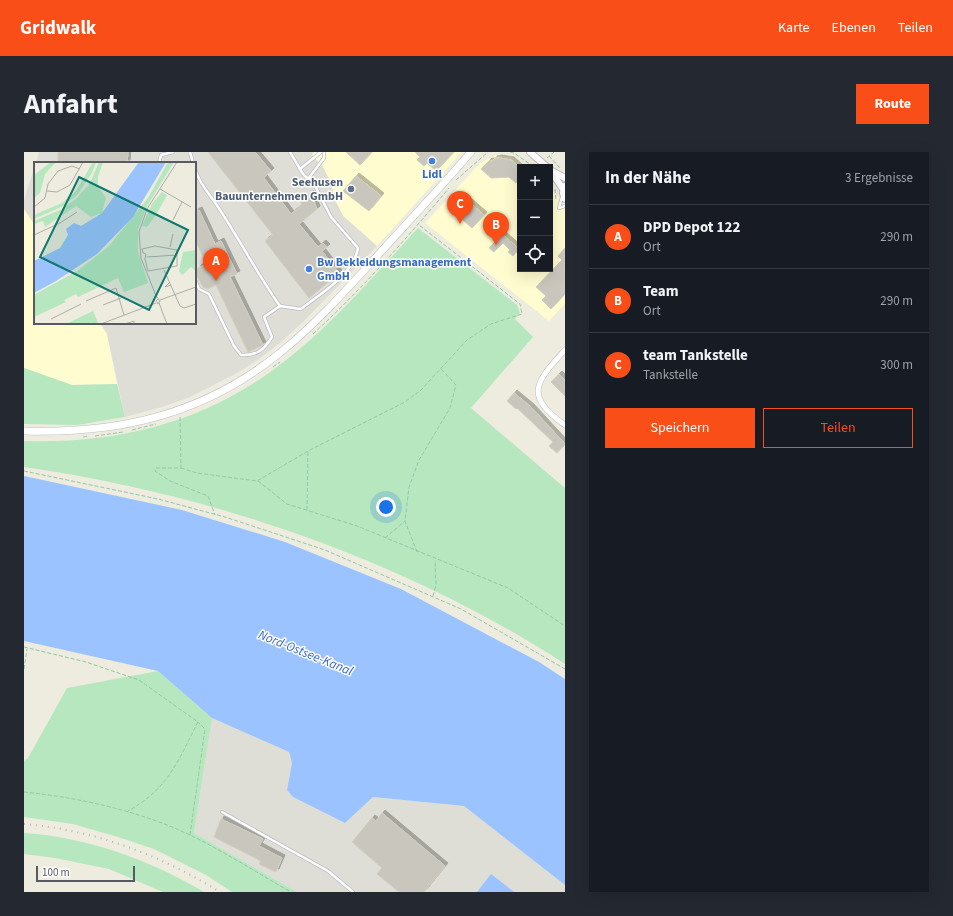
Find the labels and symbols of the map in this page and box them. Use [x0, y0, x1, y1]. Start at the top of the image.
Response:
marker: Lidl [427, 156, 437, 166]
inset map [34, 162, 196, 324]
place label: Lidl [422, 166, 442, 183]
place label: Seehusen Bauunternehmen GmbH [215, 174, 343, 205]
marker: Seehusen Bauunternehmen GmbH [346, 184, 356, 194]
pin: C [447, 191, 473, 224]
pin: B [483, 212, 509, 245]
pin: A [203, 248, 229, 281]
place label: Bw Bekleidungsmanagement GmbH [317, 254, 472, 285]
marker: Bw Bekleidungsmanagement GmbH [304, 264, 314, 274]
your location [376, 497, 396, 517]
water label: Nord-Ostsee-Kanal [256, 626, 356, 680]
scale bar [36, 864, 135, 883]

